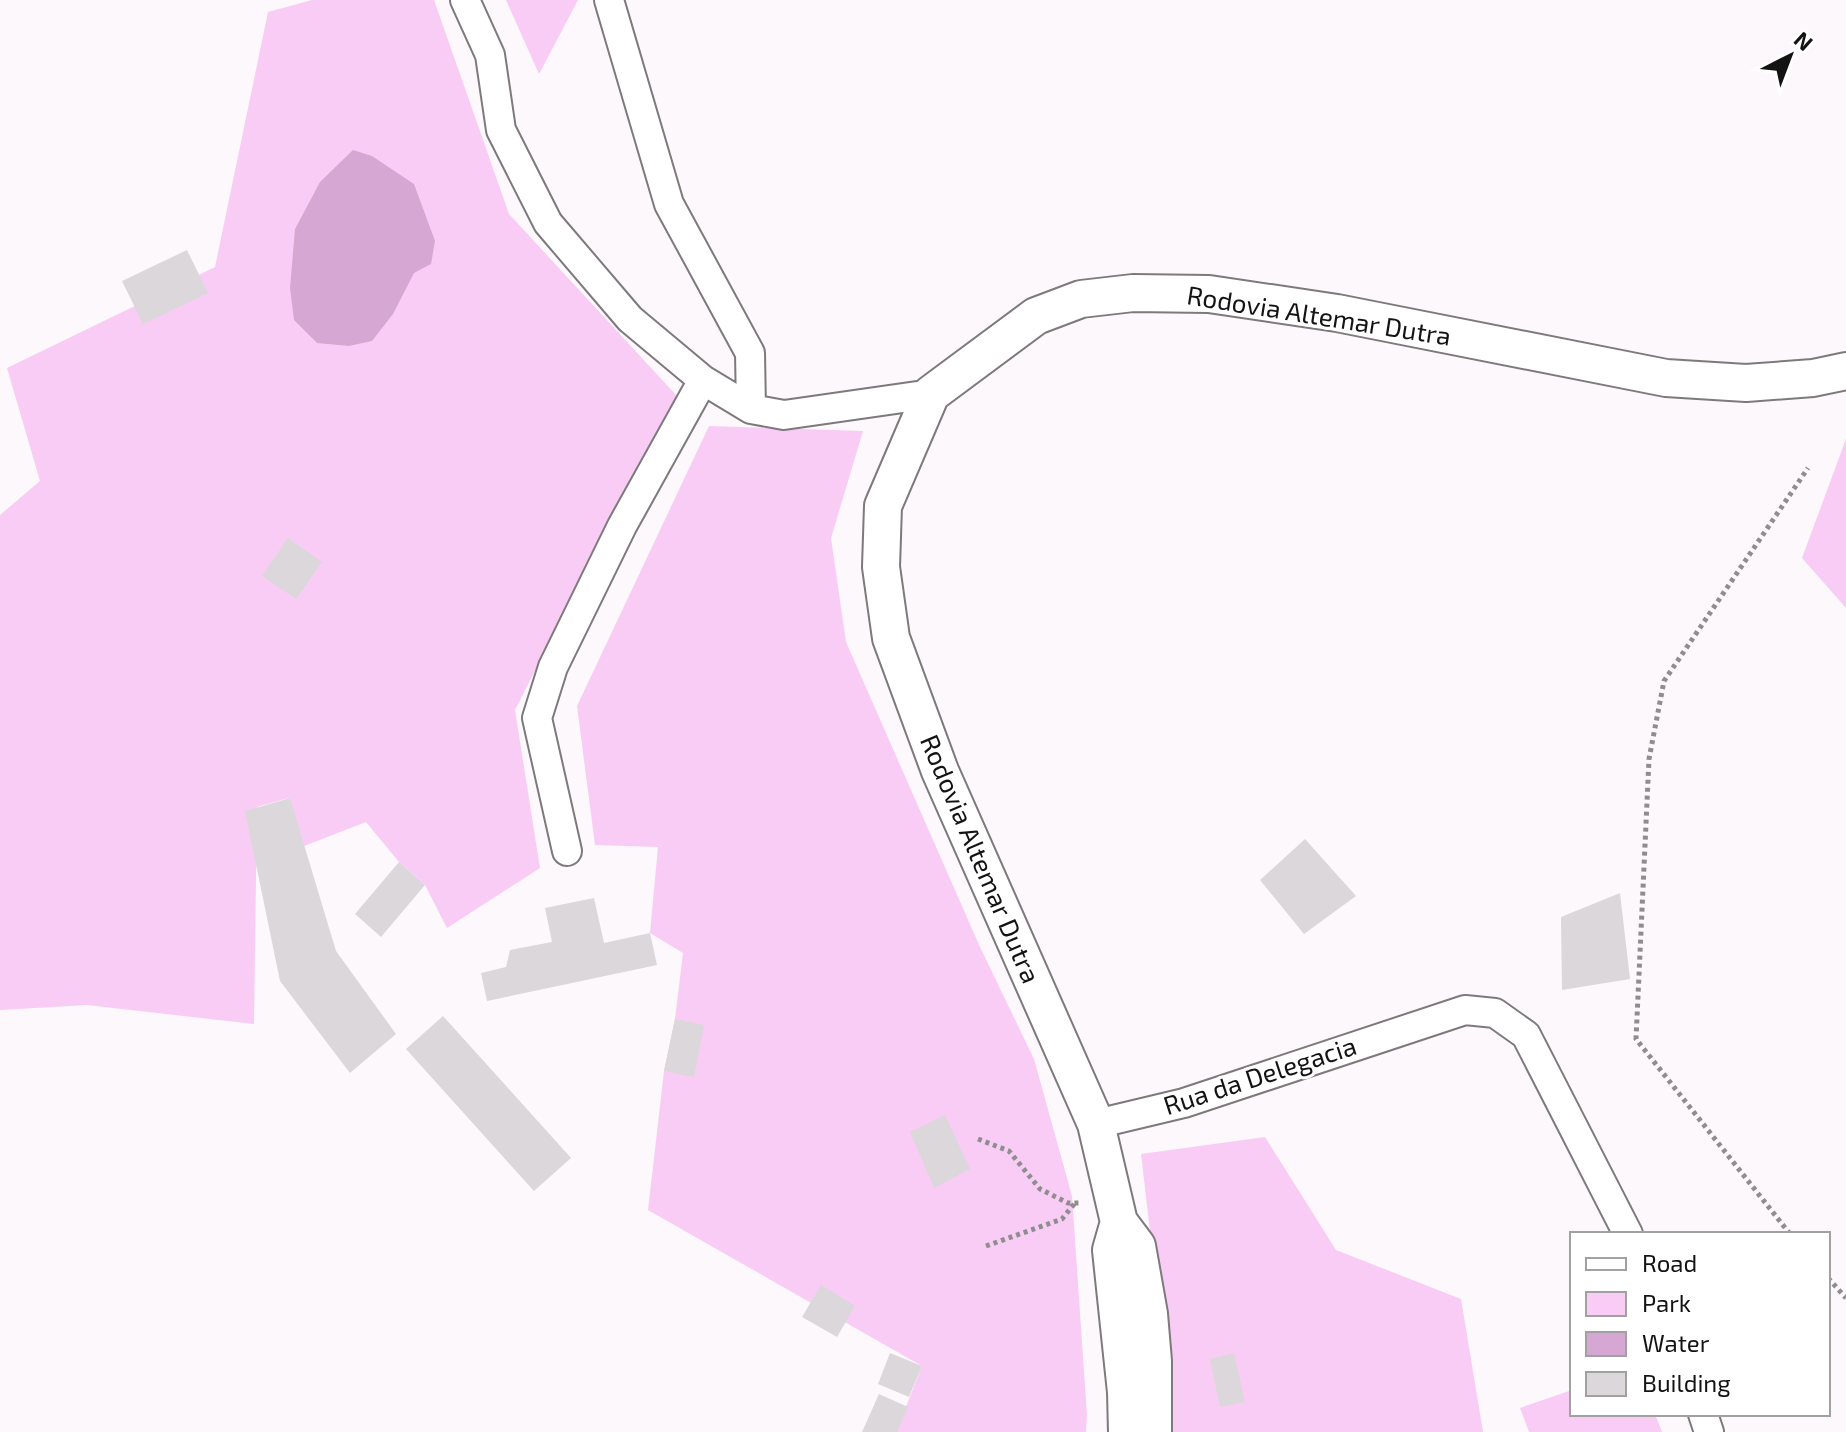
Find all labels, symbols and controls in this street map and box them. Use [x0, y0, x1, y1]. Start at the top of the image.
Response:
north arrow [1750, 16, 1830, 96]
text: N [1789, 25, 1819, 55]
street label: Rodovia Altemar Dutra [1185, 278, 1453, 351]
street label: Rodovia Altemar Dutra [915, 730, 1048, 987]
street label: Rua da Delegacia [1159, 1029, 1360, 1120]
legend [1570, 1232, 1830, 1416]
text: Road [1642, 1248, 1697, 1277]
text: Park [1642, 1288, 1691, 1317]
text: Water [1642, 1328, 1710, 1357]
text: Building [1642, 1368, 1731, 1397]

